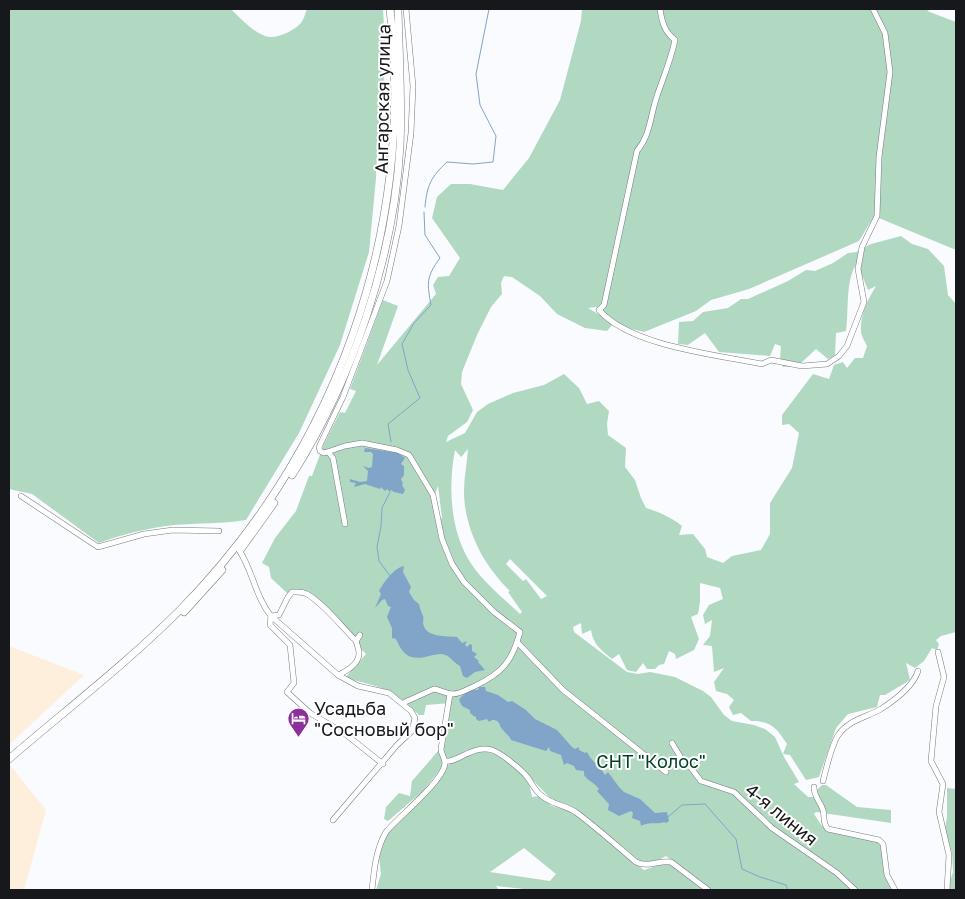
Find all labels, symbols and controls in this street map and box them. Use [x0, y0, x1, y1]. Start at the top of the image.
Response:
street label: Ангарская улица [370, 24, 394, 174]
place label: Усадьба "Сосновый бор" [314, 697, 454, 740]
hotel icon: Усадьба "Сосновый бор" [286, 706, 310, 737]
park label: СНТ "Колос" [596, 750, 706, 772]
street label: 4-я линия [742, 778, 822, 850]

